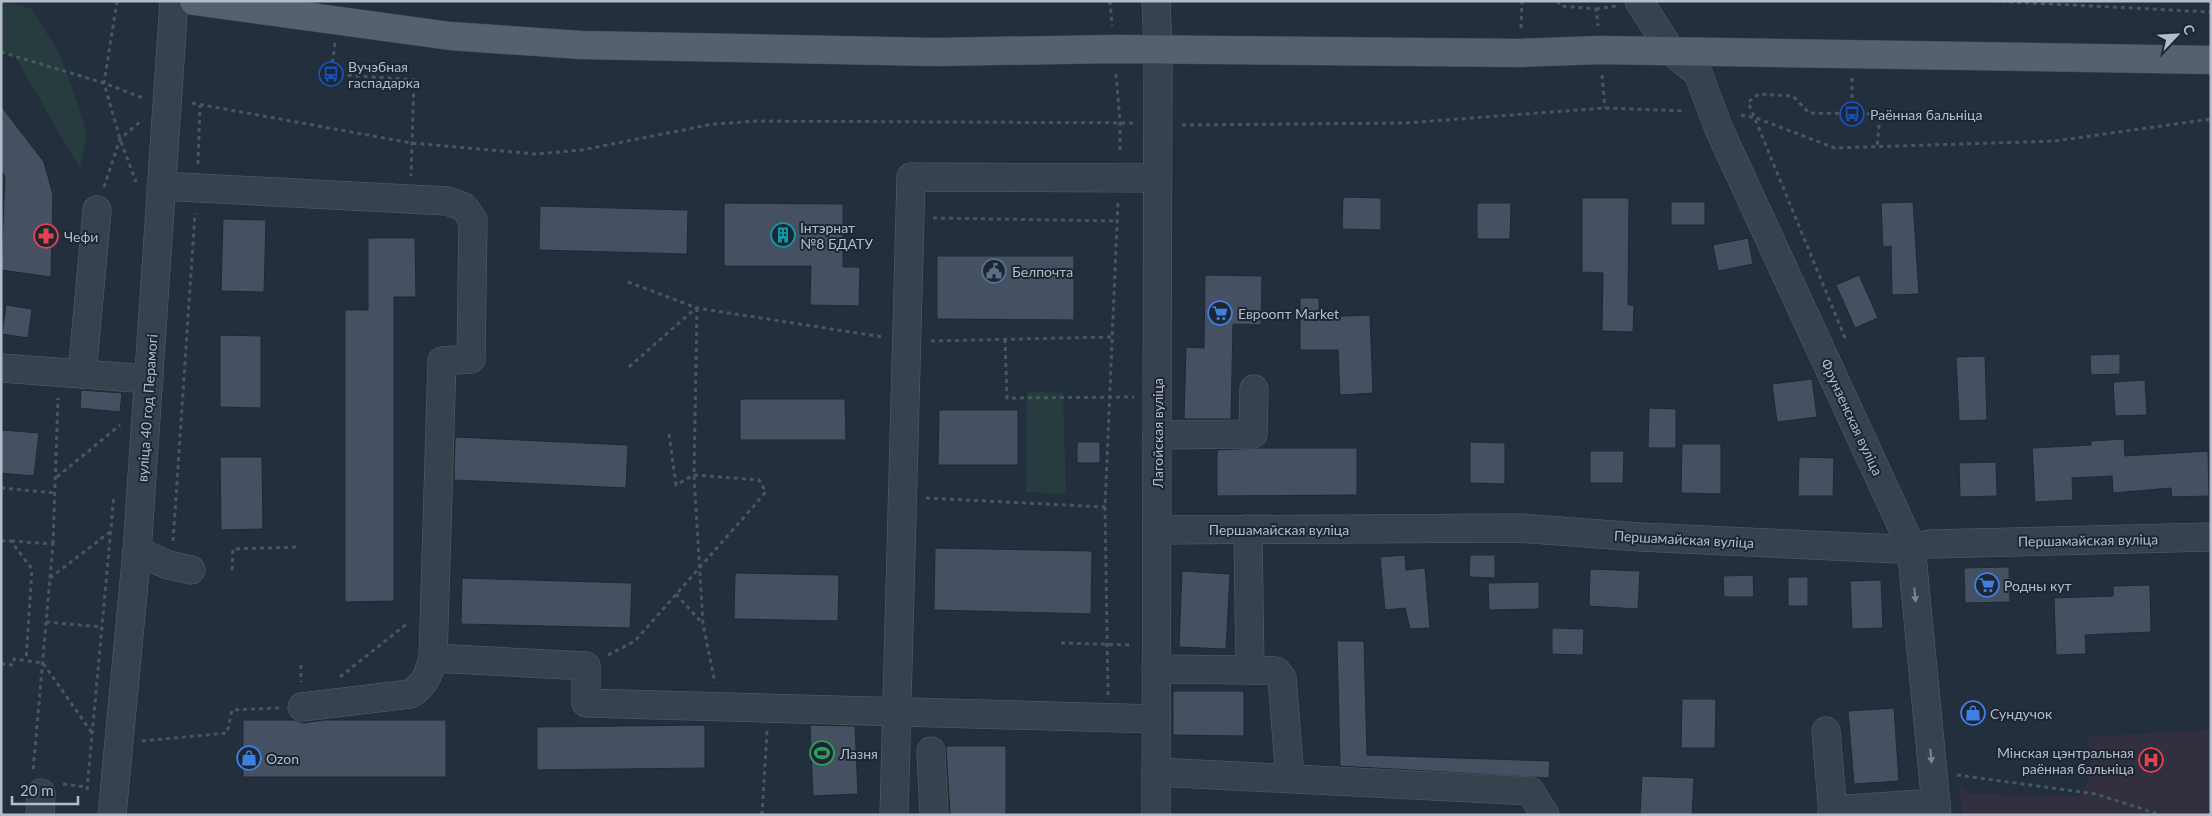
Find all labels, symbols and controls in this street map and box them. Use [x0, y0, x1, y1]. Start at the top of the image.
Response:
north arrow [2152, 10, 2202, 60]
text: С [2180, 22, 2199, 38]
place label: Вучэбная гаспадарка [348, 58, 420, 91]
bus stop icon: Вучэбная гаспадарка [318, 61, 344, 87]
bus stop icon: Раённая бальніца [1839, 101, 1865, 127]
place label: Раённая бальніца [1870, 106, 1982, 123]
place label: Інтэрнат №8 БДАТУ [800, 219, 873, 252]
building icon: Інтэрнат №8 БДАТУ [770, 222, 796, 248]
pharmacy icon: Чефи [33, 223, 59, 249]
place label: Чефи [64, 228, 98, 245]
public building icon: Белпочта [981, 258, 1007, 284]
place label: Белпочта [1012, 263, 1073, 280]
supermarket icon: Евроопт Market [1207, 300, 1233, 326]
place label: Евроопт Market [1238, 305, 1339, 322]
street label: вуліца 40 год Перамогі [133, 333, 161, 483]
street label: Фрунзенская вуліца [1817, 356, 1887, 478]
street label: Лагойская вуліца [1149, 378, 1166, 489]
street label: Першамайская вуліца [1209, 521, 1349, 538]
street label: Першамайская вуліца [1613, 527, 1755, 551]
street label: Першамайская вуліца [2018, 530, 2158, 550]
supermarket icon: Родны кут [1974, 572, 2000, 598]
place label: Родны кут [2004, 577, 2071, 594]
one-way arrow [1912, 587, 1920, 603]
shop icon: Сундучок [1960, 700, 1986, 726]
place label: Сундучок [1990, 705, 2053, 722]
sports icon: Лазня [809, 740, 835, 766]
place label: Мінская цэнтральная раённая бальніца [1997, 744, 2134, 777]
shop icon: Ozon [236, 745, 262, 771]
place label: Лазня [839, 745, 878, 762]
hospital icon: Мінская цэнтральная раённая бальніца [2138, 747, 2164, 773]
one-way arrow [1927, 749, 1935, 765]
place label: Ozon [266, 750, 299, 767]
scale bar [12, 774, 79, 806]
text: 20 m [20, 781, 54, 799]

